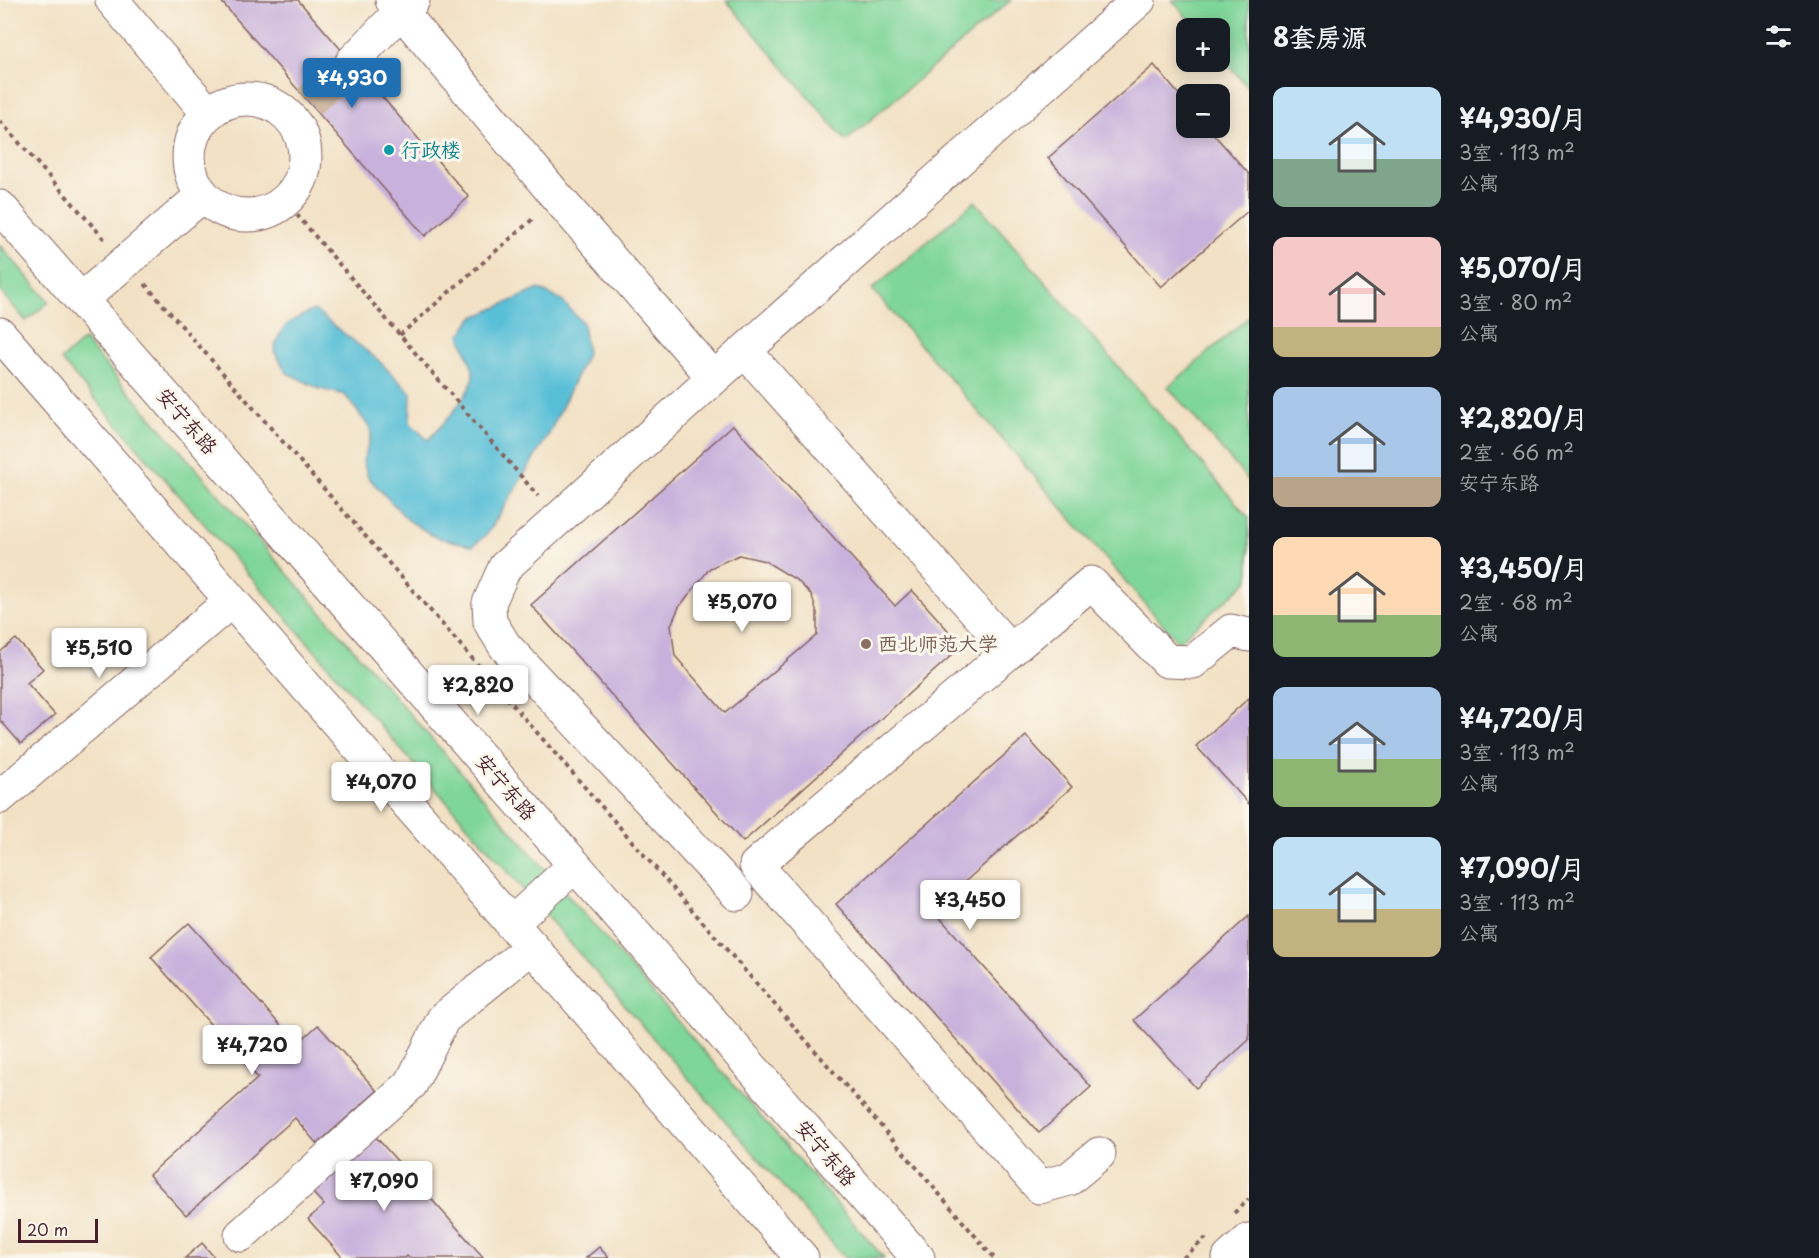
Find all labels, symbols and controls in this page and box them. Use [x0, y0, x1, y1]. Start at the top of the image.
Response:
text: 8套房源 [1273, 17, 1367, 56]
map controls [1176, 18, 1230, 138]
button: + [1176, 18, 1230, 72]
icon: filters [1762, 20, 1795, 53]
pin: ¥4,930 [303, 58, 401, 109]
text: ¥4,930 [317, 62, 387, 92]
button: − [1176, 84, 1230, 138]
text: ¥4,930/月 [1459, 98, 1587, 137]
icon: home [1321, 111, 1393, 183]
place label: 行政楼 [401, 134, 461, 164]
text: 3室 · 113 m² [1459, 137, 1575, 167]
marker: 行政楼 [382, 143, 396, 157]
text: 公寓 [1459, 167, 1499, 197]
text: ¥5,070/月 [1459, 248, 1587, 287]
icon: home [1321, 261, 1393, 333]
text: 3室 · 80 m² [1459, 287, 1572, 317]
text: 公寓 [1459, 317, 1499, 347]
street label: 安宁东路 [150, 380, 226, 461]
text: ¥2,820/月 [1459, 398, 1588, 437]
icon: home [1321, 411, 1393, 483]
text: 2室 · 66 m² [1459, 437, 1574, 467]
text: 安宁东路 [1459, 467, 1539, 497]
text: ¥3,450/月 [1459, 548, 1588, 587]
icon: home [1321, 561, 1393, 633]
pin: ¥5,070 [693, 582, 791, 633]
text: ¥5,070 [707, 586, 777, 616]
text: 2室 · 68 m² [1459, 587, 1573, 617]
text: 公寓 [1459, 617, 1499, 647]
pin: ¥5,510 [50, 628, 148, 679]
place label: 西北师范大学 [878, 628, 998, 658]
text: ¥5,510 [66, 632, 132, 662]
marker: 西北师范大学 [859, 637, 873, 651]
pin: ¥2,820 [429, 665, 527, 716]
text: ¥2,820 [442, 669, 514, 699]
text: ¥4,720/月 [1459, 698, 1588, 737]
icon: home [1321, 711, 1393, 783]
text: 3室 · 113 m² [1459, 737, 1575, 767]
street label: 安宁东路 [469, 746, 545, 827]
pin: ¥4,070 [332, 762, 430, 813]
text: ¥4,070 [345, 766, 417, 796]
text: 公寓 [1459, 767, 1499, 797]
text: ¥7,090/月 [1459, 848, 1585, 887]
icon: home [1321, 861, 1393, 933]
pin: ¥3,450 [921, 880, 1019, 931]
text: ¥3,450 [934, 884, 1006, 914]
text: 3室 · 113 m² [1459, 887, 1575, 917]
text: 公寓 [1459, 917, 1499, 947]
pin: ¥4,720 [203, 1025, 301, 1076]
text: ¥4,720 [217, 1029, 287, 1059]
street label: 安宁东路 [789, 1112, 865, 1193]
pin: ¥7,090 [335, 1161, 433, 1212]
text: ¥7,090 [349, 1165, 419, 1195]
scale bar [18, 1216, 98, 1244]
text: 20 m [27, 1217, 68, 1241]

